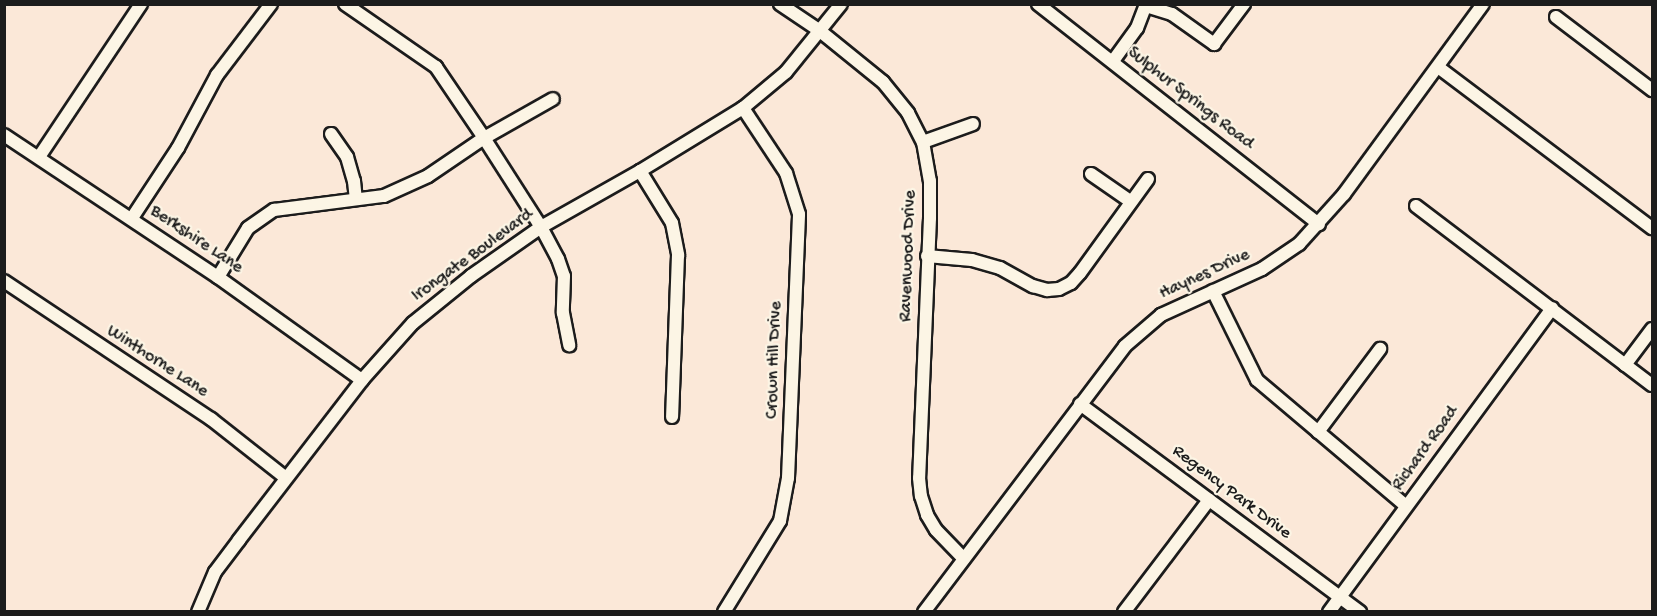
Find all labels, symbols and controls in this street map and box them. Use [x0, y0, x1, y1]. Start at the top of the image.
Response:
street label: Sulphur Springs Road [1122, 43, 1258, 155]
street label: Ravenwood Drive [896, 190, 922, 322]
street label: Berkshire Lane [145, 201, 247, 279]
street label: Irongate Boulevard [408, 205, 538, 307]
street label: Haynes Drive [1156, 245, 1254, 305]
street label: Crown Hill Drive [762, 301, 788, 419]
street label: Winthorne Lane [102, 321, 212, 403]
street label: Richard Road [1388, 402, 1464, 496]
street label: Regency Park Drive [1167, 441, 1295, 545]

